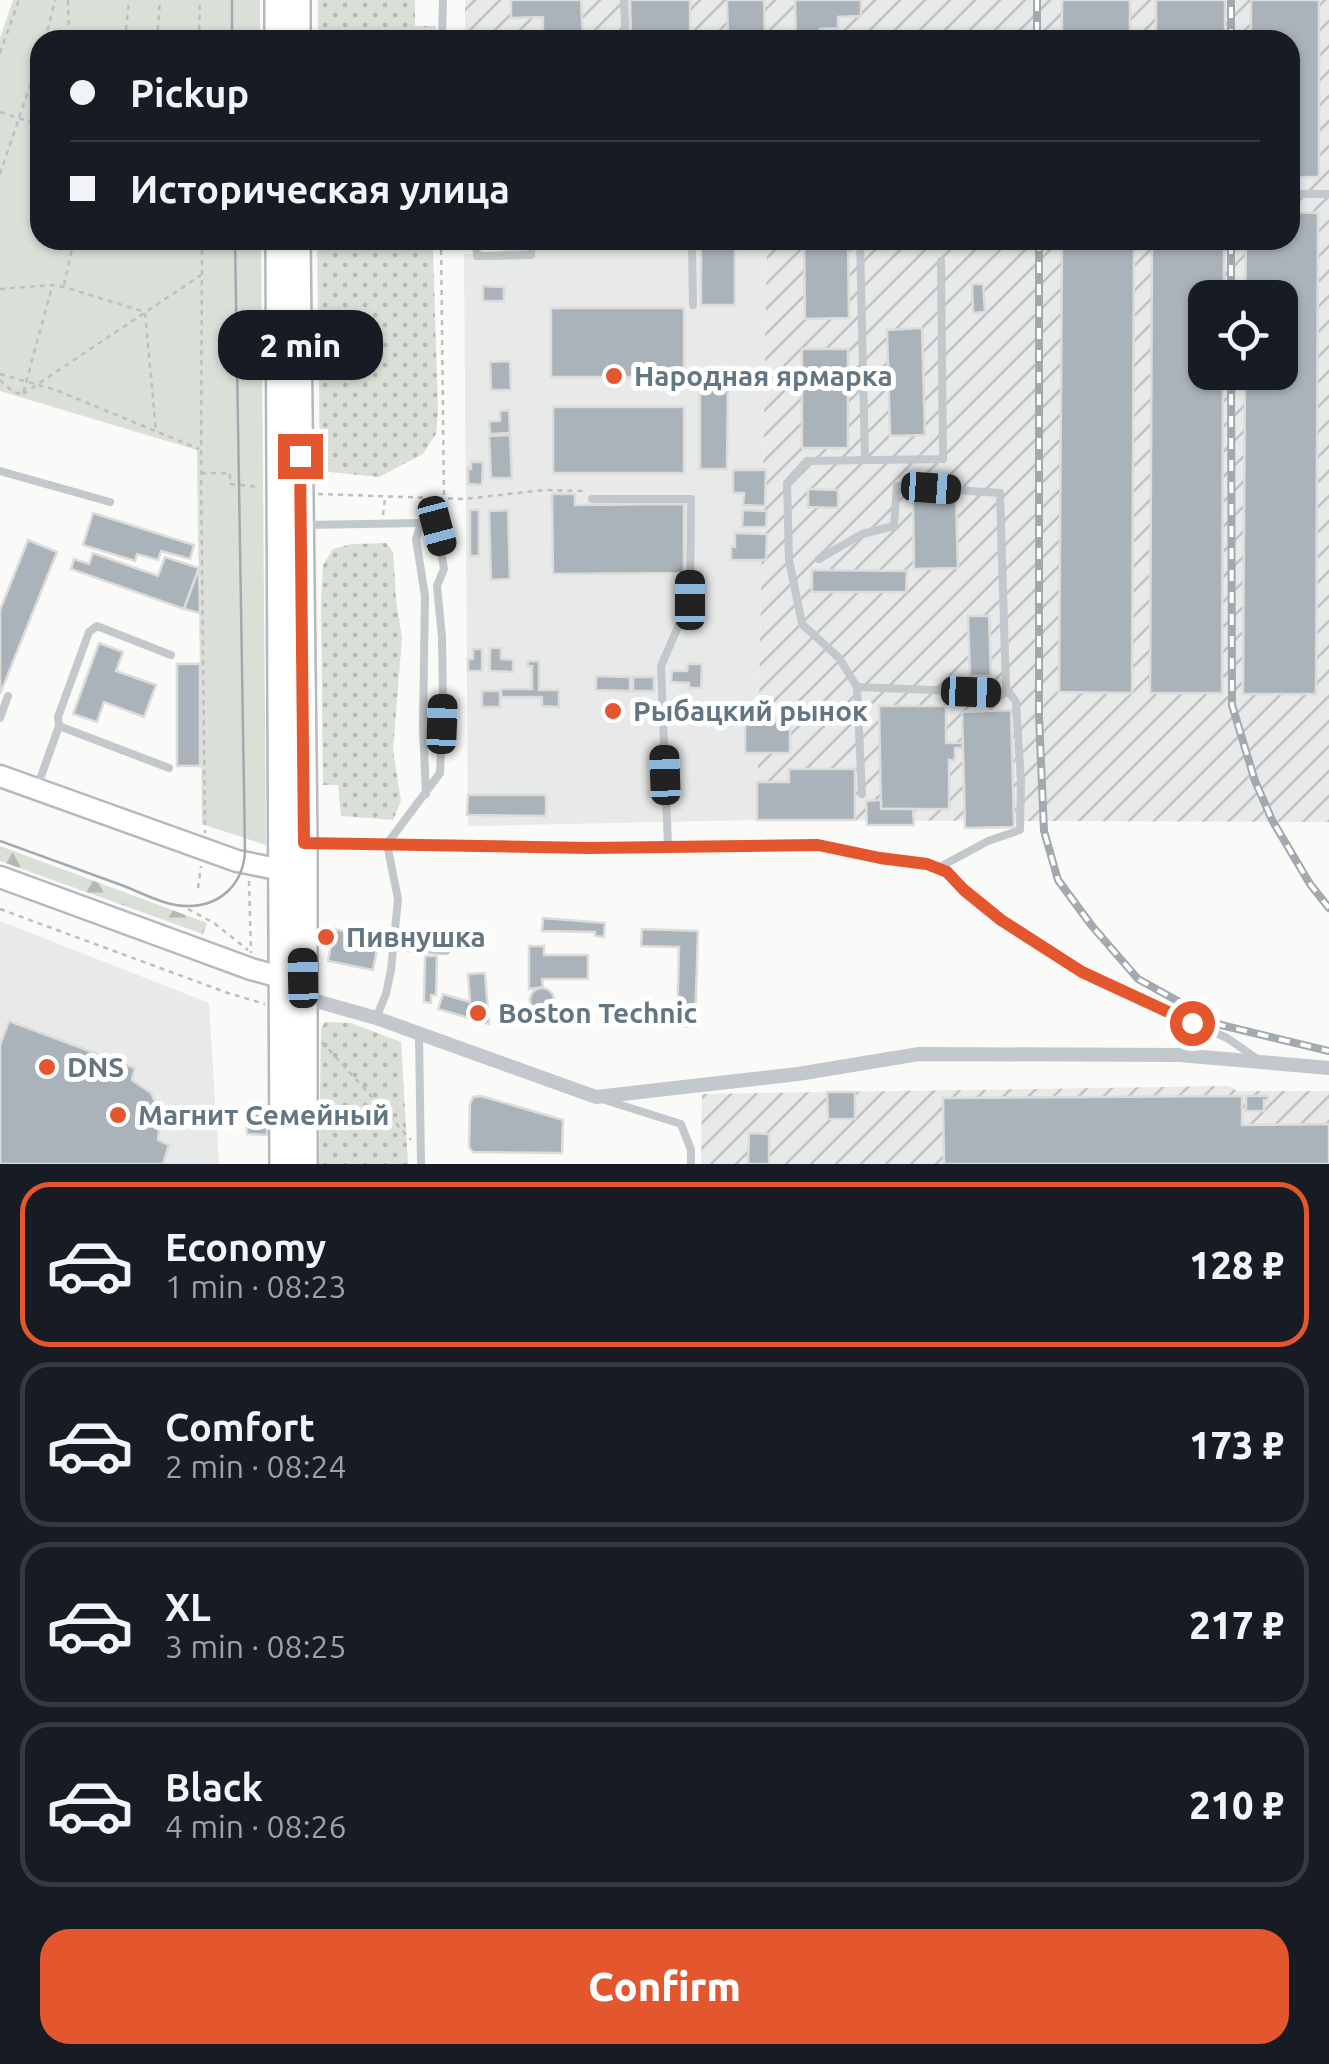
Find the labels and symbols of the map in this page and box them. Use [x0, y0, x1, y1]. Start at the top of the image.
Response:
callout: 2 min [218, 311, 382, 381]
place label: Народная ярмарка [634, 360, 893, 391]
marker: Народная ярмарка [603, 365, 625, 387]
route end [278, 434, 323, 479]
car [900, 471, 962, 505]
car [415, 493, 459, 559]
car [675, 570, 705, 630]
car [940, 676, 1002, 708]
car [426, 693, 458, 755]
place label: Рыбацкий рынок [633, 695, 868, 726]
marker: Рыбацкий рынок [602, 700, 624, 722]
car [649, 744, 681, 806]
place label: Пивнушка [346, 921, 486, 952]
marker: Пивнушка [315, 926, 337, 948]
car [287, 948, 319, 1008]
place label: Boston Technic [498, 997, 697, 1028]
route start [1170, 1001, 1215, 1046]
marker: Boston Technic [467, 1002, 489, 1024]
place label: DNS [67, 1051, 124, 1082]
marker: DNS [36, 1056, 58, 1078]
place label: Магнит Семейный [138, 1099, 390, 1130]
marker: Магнит Семейный [107, 1104, 129, 1126]

